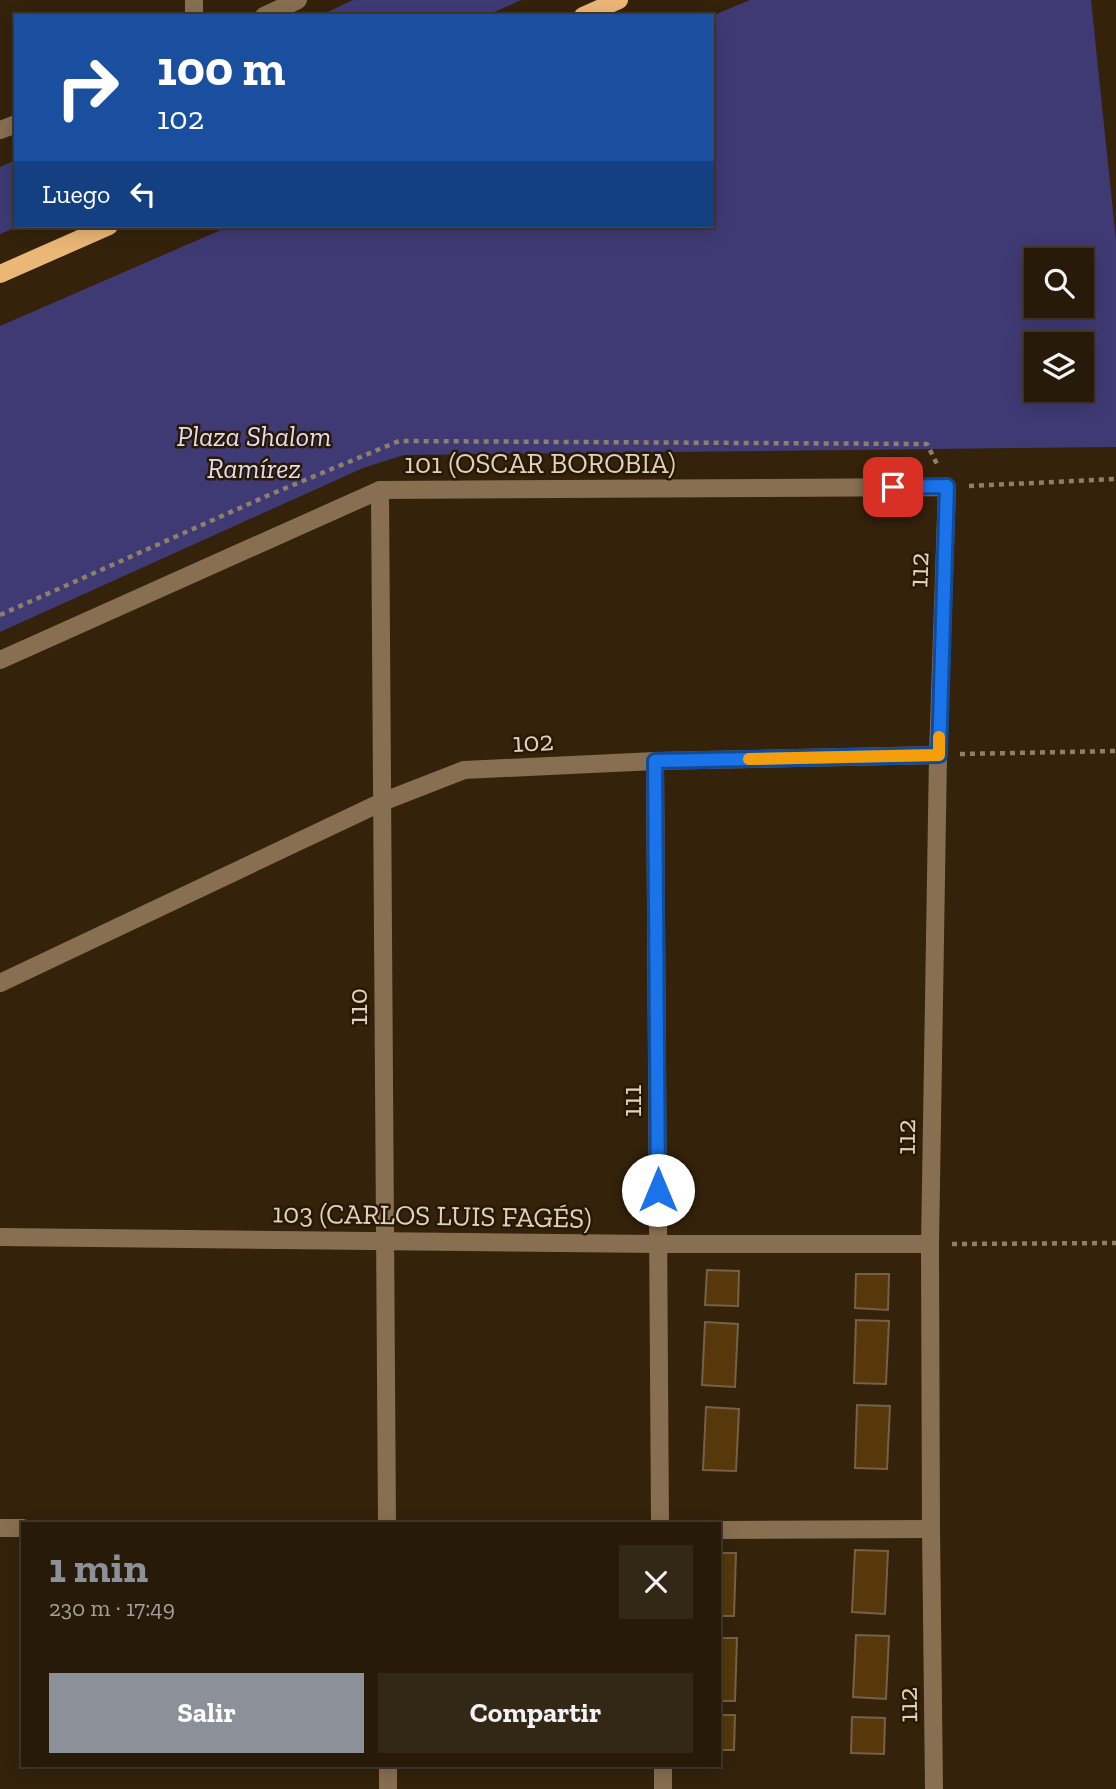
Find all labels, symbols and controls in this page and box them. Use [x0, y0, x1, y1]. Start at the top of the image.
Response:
text: 100 m [157, 39, 285, 98]
icon: right [42, 42, 133, 133]
text: 102 [157, 99, 204, 137]
icon: left [124, 175, 162, 213]
text: Luego [42, 178, 110, 210]
map controls [1024, 248, 1094, 402]
button: search [1024, 248, 1094, 318]
button: layers [1024, 332, 1094, 402]
park label: Plaza Shalom Ramírez [177, 420, 331, 485]
street label: 101 (OSCAR BOROBIA) [404, 447, 676, 480]
pin [863, 457, 923, 517]
icon: arrive [874, 468, 912, 506]
street label: 112 [901, 551, 936, 589]
street label: 102 [512, 724, 555, 759]
street label: 110 [341, 988, 374, 1026]
street label: 111 [615, 1085, 648, 1117]
street label: 112 [889, 1119, 922, 1155]
position arrow [621, 1153, 695, 1227]
street label: 103 (CARLOS LUIS FAGÉS) [272, 1196, 592, 1235]
text: 1 min [49, 1542, 148, 1593]
button: close [619, 1545, 693, 1619]
text: 230 m · 17:49 [49, 1594, 175, 1622]
button: Salir [49, 1673, 364, 1753]
button: Compartir [378, 1673, 693, 1753]
street label: 112 [891, 1687, 924, 1723]

